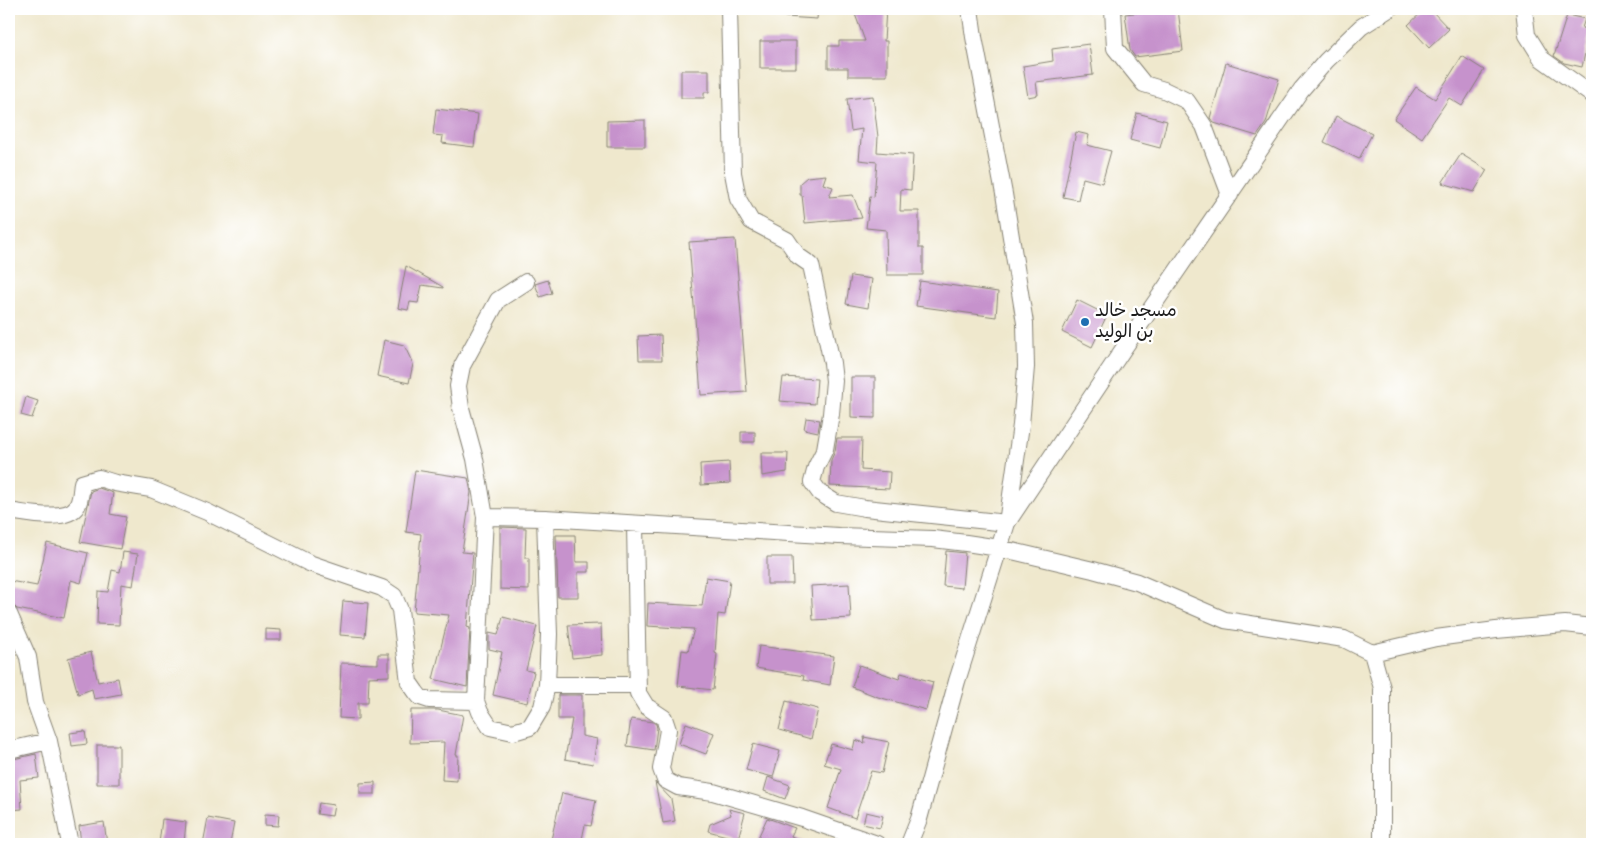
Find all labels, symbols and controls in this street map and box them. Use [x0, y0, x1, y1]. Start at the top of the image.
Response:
place label: مسجد خالد بن الوليد [1095, 300, 1177, 346]
marker: مسجد خالد بن الوليد [1079, 316, 1091, 328]

